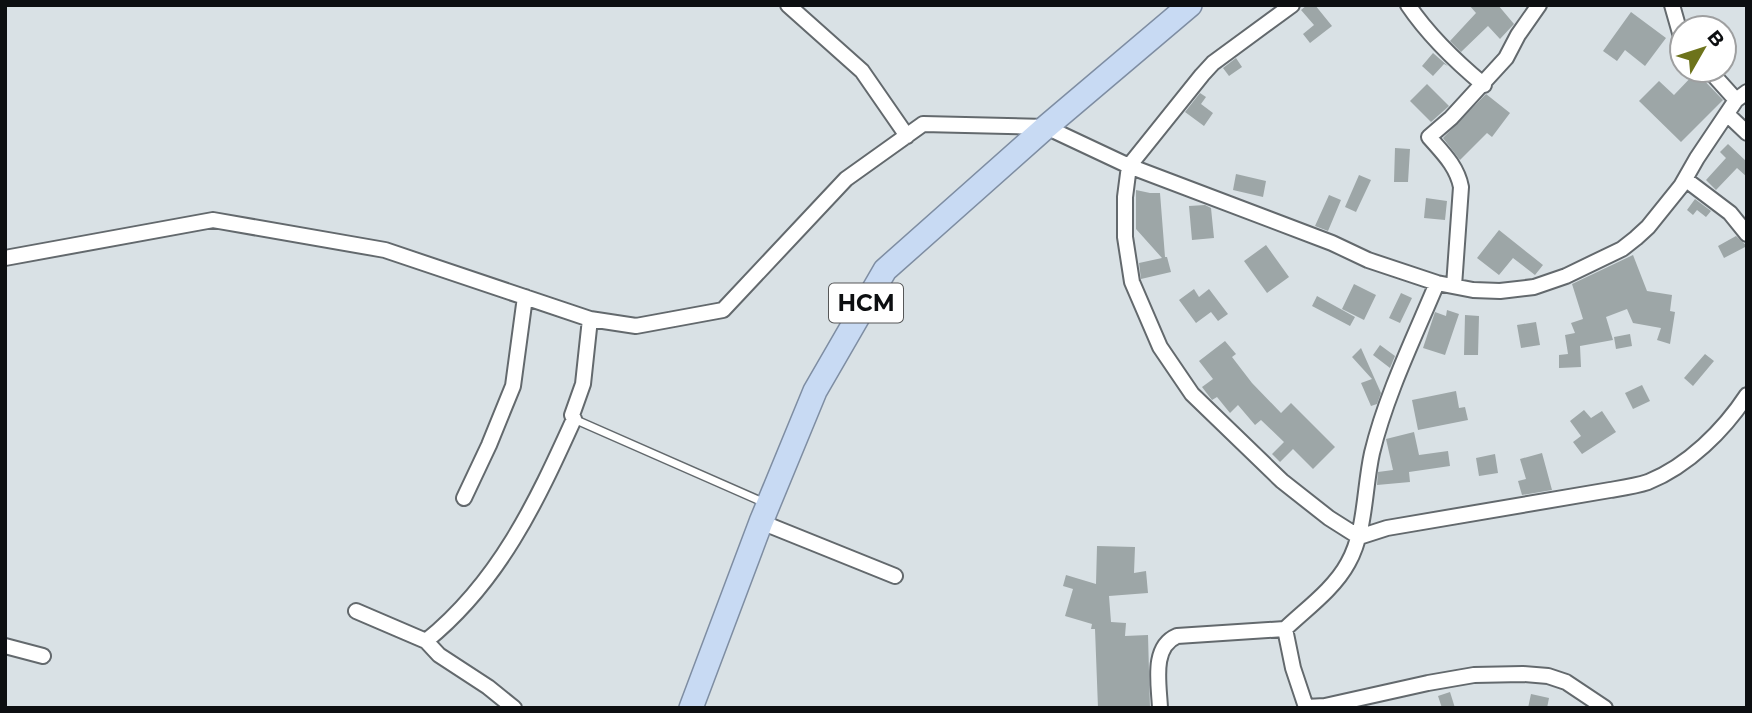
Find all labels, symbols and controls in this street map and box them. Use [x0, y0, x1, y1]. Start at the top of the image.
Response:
north arrow [1668, 14, 1738, 84]
text: B [1702, 26, 1729, 52]
road number: HCM [829, 284, 903, 322]

